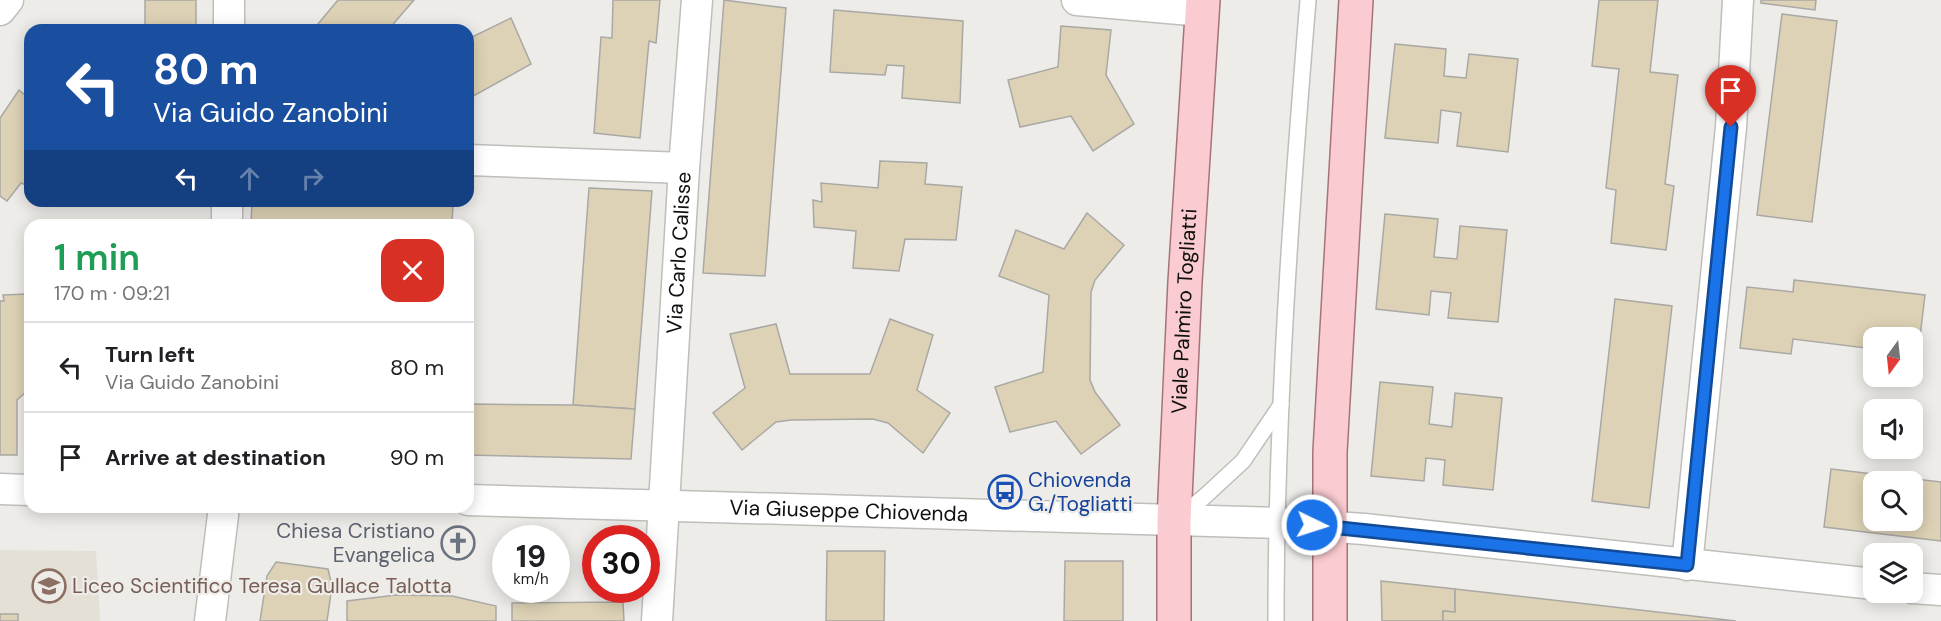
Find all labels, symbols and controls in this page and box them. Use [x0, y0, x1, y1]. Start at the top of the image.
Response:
text: 80 m [153, 42, 259, 97]
icon: left [54, 48, 132, 126]
pin [1705, 65, 1756, 127]
icon: arrive [1714, 74, 1747, 107]
text: Via Guido Zanobini [153, 95, 388, 130]
icon: left [170, 162, 203, 195]
icon: ahead [233, 162, 266, 195]
icon: right [296, 162, 329, 195]
street label: Via Carlo Calisse [660, 171, 698, 335]
street label: Viale Palmiro Togliatti [1165, 208, 1204, 415]
text: 1 min [54, 234, 140, 281]
button: close [381, 239, 444, 302]
text: 170 m · 09:21 [54, 280, 170, 306]
north arrow [1863, 327, 1923, 387]
map controls [1863, 327, 1923, 603]
text: Turn left [105, 340, 195, 369]
icon: left [54, 351, 87, 384]
text: 80 m [390, 353, 444, 382]
text: Via Guido Zanobini [105, 369, 279, 395]
button: sound [1863, 399, 1923, 459]
icon: arrive [54, 441, 87, 474]
text: Arrive at destination [105, 443, 326, 472]
text: 90 m [390, 443, 444, 472]
place label: Chiovenda G./Togliatti [1028, 466, 1133, 518]
button: search [1863, 471, 1923, 531]
bus stop icon: Chiovenda G./Togliatti [987, 474, 1023, 510]
street label: Via Giuseppe Chiovenda [729, 493, 969, 528]
position arrow [1280, 493, 1344, 557]
place label: Chiesa Cristiano Evangelica [276, 517, 435, 569]
church icon: Chiesa Cristiano Evangelica [440, 525, 476, 561]
speed limit sign: 30 [582, 525, 660, 603]
text: 19 [516, 537, 546, 576]
button: layers [1863, 543, 1923, 603]
school or university icon: Liceo Scientifico Teresa Gullace Talotta [31, 568, 67, 604]
text: km/h [513, 569, 549, 589]
place label: Liceo Scientifico Teresa Gullace Talotta [72, 572, 452, 600]

